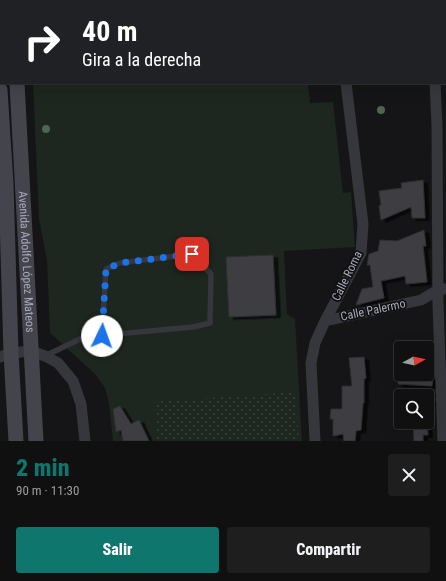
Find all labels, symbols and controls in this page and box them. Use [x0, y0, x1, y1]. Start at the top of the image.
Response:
text: 40 m [82, 15, 138, 48]
icon: right [16, 16, 68, 68]
text: Gira a la derecha [82, 49, 201, 70]
street label: Avenida Adolfo López Mateos [16, 191, 37, 333]
pin [175, 237, 209, 271]
icon: arrive [181, 243, 203, 265]
street label: Calle Roma [329, 249, 365, 303]
street label: Calle Palermo [339, 296, 407, 324]
position arrow [81, 315, 123, 357]
north arrow [394, 341, 434, 381]
map controls [394, 341, 434, 429]
button: search [394, 389, 434, 429]
text: 2 min [16, 454, 70, 482]
button: close [388, 454, 430, 496]
text: 90 m · 11:30 [16, 483, 79, 498]
button: Salir [16, 527, 219, 573]
button: Compartir [227, 527, 430, 573]

